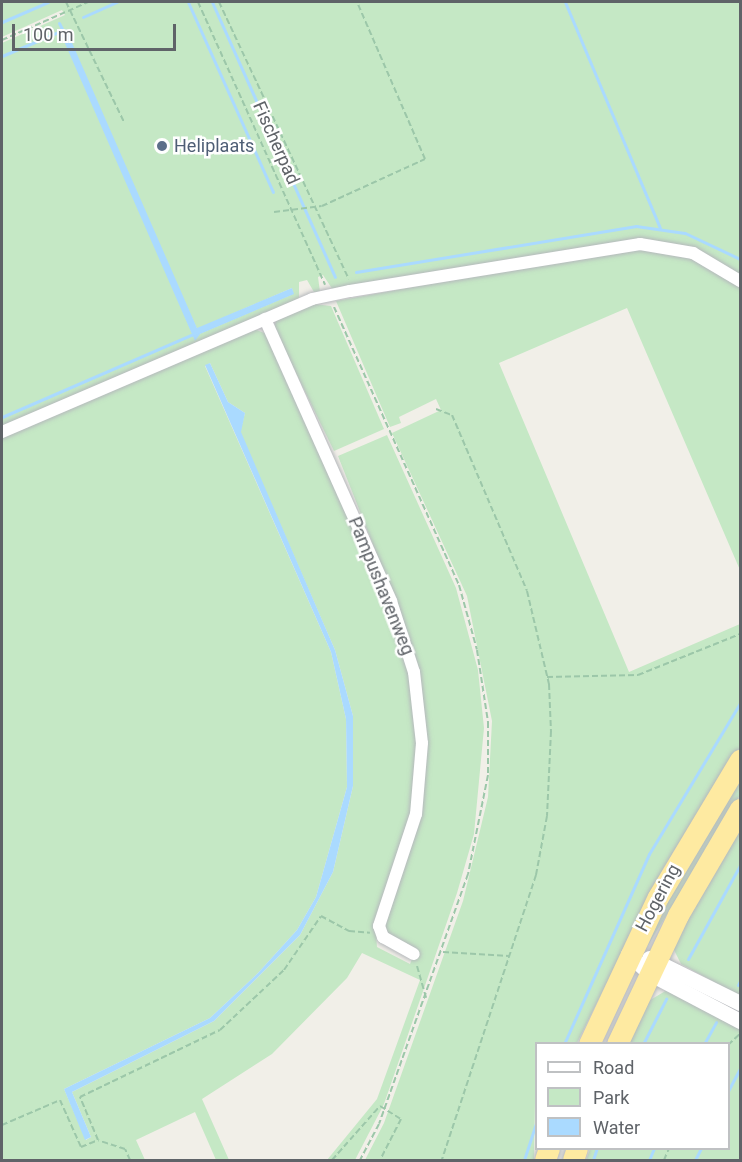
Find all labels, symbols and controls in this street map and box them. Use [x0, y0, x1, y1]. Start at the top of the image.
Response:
scale bar [15, 12, 178, 50]
text: 100 m [23, 24, 74, 45]
street label: Fischerpad [248, 98, 304, 188]
place label: Heliplaats [174, 135, 254, 157]
marker: Heliplaats [155, 139, 169, 153]
street label: Pampushavenweg [343, 514, 419, 658]
street label: Hogering [631, 861, 685, 935]
legend [535, 1042, 730, 1150]
text: Road [593, 1057, 634, 1078]
text: Park [593, 1087, 629, 1108]
text: Water [593, 1117, 640, 1138]

